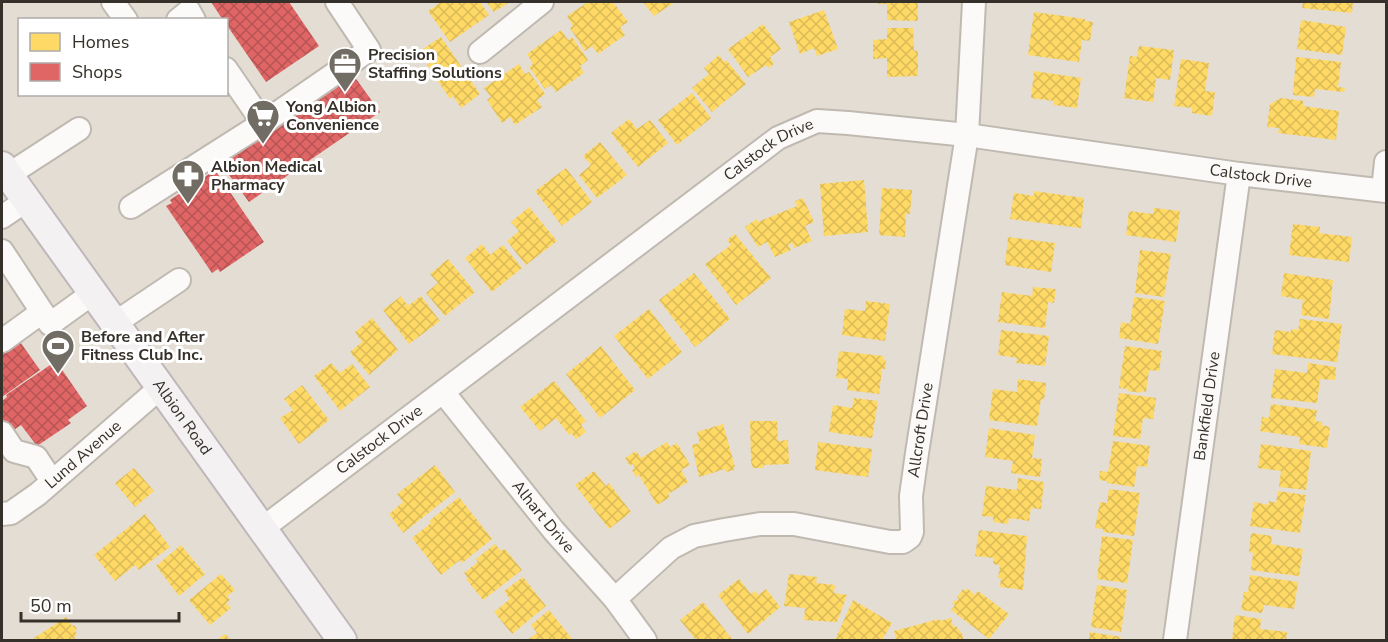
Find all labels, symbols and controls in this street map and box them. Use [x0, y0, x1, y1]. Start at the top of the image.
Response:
legend [18, 18, 228, 96]
text: Homes [72, 30, 129, 54]
place label: Precision Staffing Solutions [368, 44, 502, 84]
office icon: Precision Staffing Solutions [327, 46, 363, 93]
text: Shops [72, 60, 122, 84]
place label: Yong Albion Convenience [285, 96, 380, 136]
supermarket icon: Yong Albion Convenience [245, 98, 281, 145]
street label: Calstock Drive [719, 113, 817, 186]
place label: Albion Medical Pharmacy [211, 156, 322, 196]
pharmacy icon: Albion Medical Pharmacy [170, 158, 206, 205]
street label: Calstock Drive [1208, 159, 1313, 193]
place label: Before and After Fitness Club Inc. [81, 326, 206, 366]
sports icon: Before and After Fitness Club Inc. [40, 328, 76, 375]
street label: Bankfield Drive [1189, 350, 1225, 462]
street label: Albion Road [147, 375, 217, 460]
street label: Allcroft Drive [903, 381, 939, 479]
street label: Calstock Drive [332, 400, 427, 480]
street label: Lund Avenue [40, 415, 126, 494]
street label: Alhart Drive [507, 476, 580, 558]
scale bar [21, 585, 178, 623]
text: 50 m [30, 594, 72, 618]

